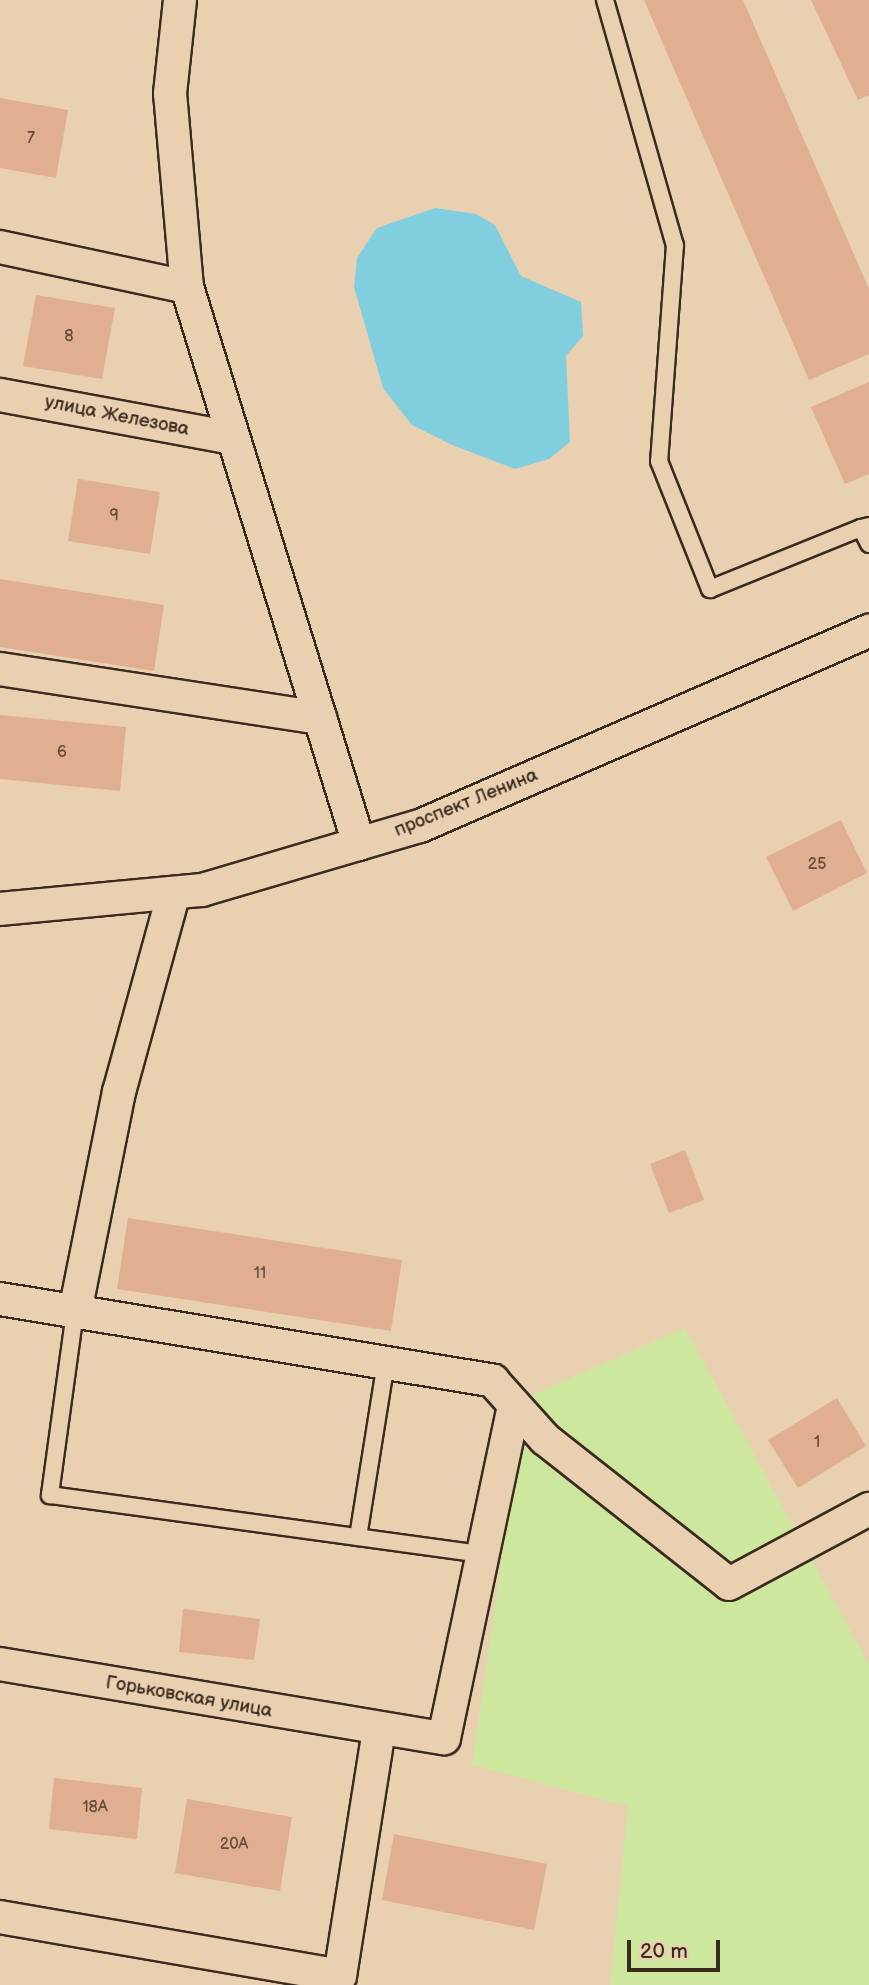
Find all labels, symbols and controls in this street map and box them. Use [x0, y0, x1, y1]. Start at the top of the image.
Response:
house number: 7 [27, 129, 35, 149]
house number: 8 [64, 327, 74, 347]
street label: улица Железова [43, 391, 191, 441]
house number: 9 [109, 506, 119, 526]
house number: 6 [57, 743, 67, 763]
street label: проспект Ленина [391, 764, 541, 842]
house number: 25 [808, 855, 826, 875]
house number: 11 [254, 1264, 266, 1284]
house number: 1 [814, 1433, 820, 1453]
street label: Горьковская улица [104, 1671, 274, 1723]
house number: 18А [82, 1798, 108, 1818]
house number: 20А [220, 1835, 248, 1855]
scale bar [631, 1926, 724, 1970]
text: 20 m [640, 1939, 688, 1964]

